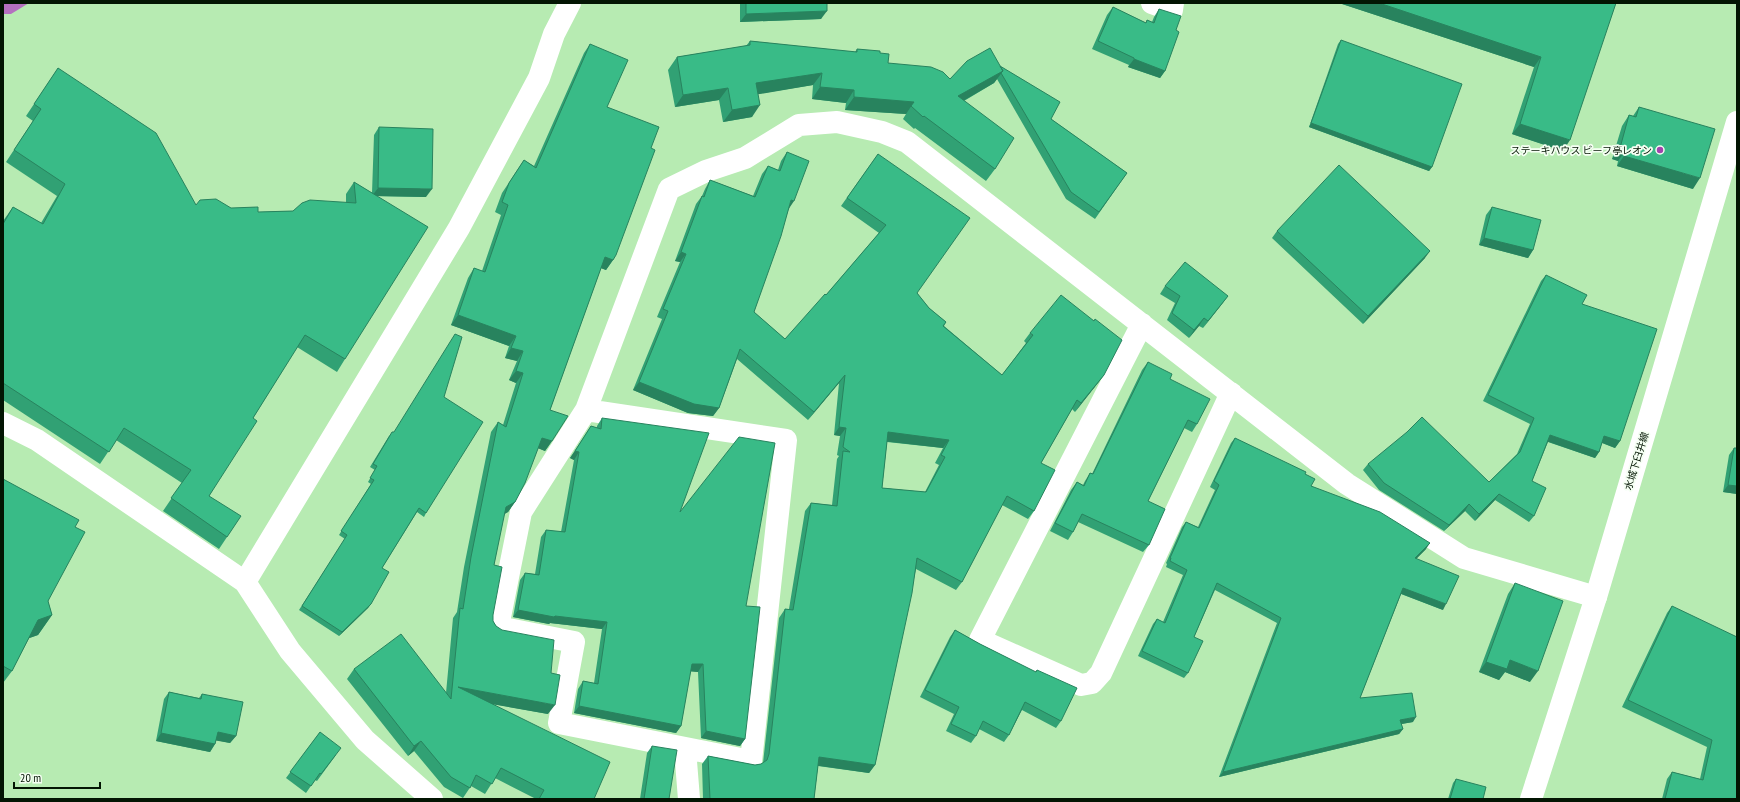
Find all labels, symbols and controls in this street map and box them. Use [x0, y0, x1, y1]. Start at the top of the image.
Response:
place label: ステーキハウス ビーフ亭レオン [1510, 144, 1652, 157]
marker: ステーキハウス ビーフ亭レオン [1655, 145, 1665, 155]
street label: 水城下臼井線 [1621, 431, 1651, 492]
scale bar [14, 764, 100, 790]
text: 20 m [20, 770, 41, 785]

